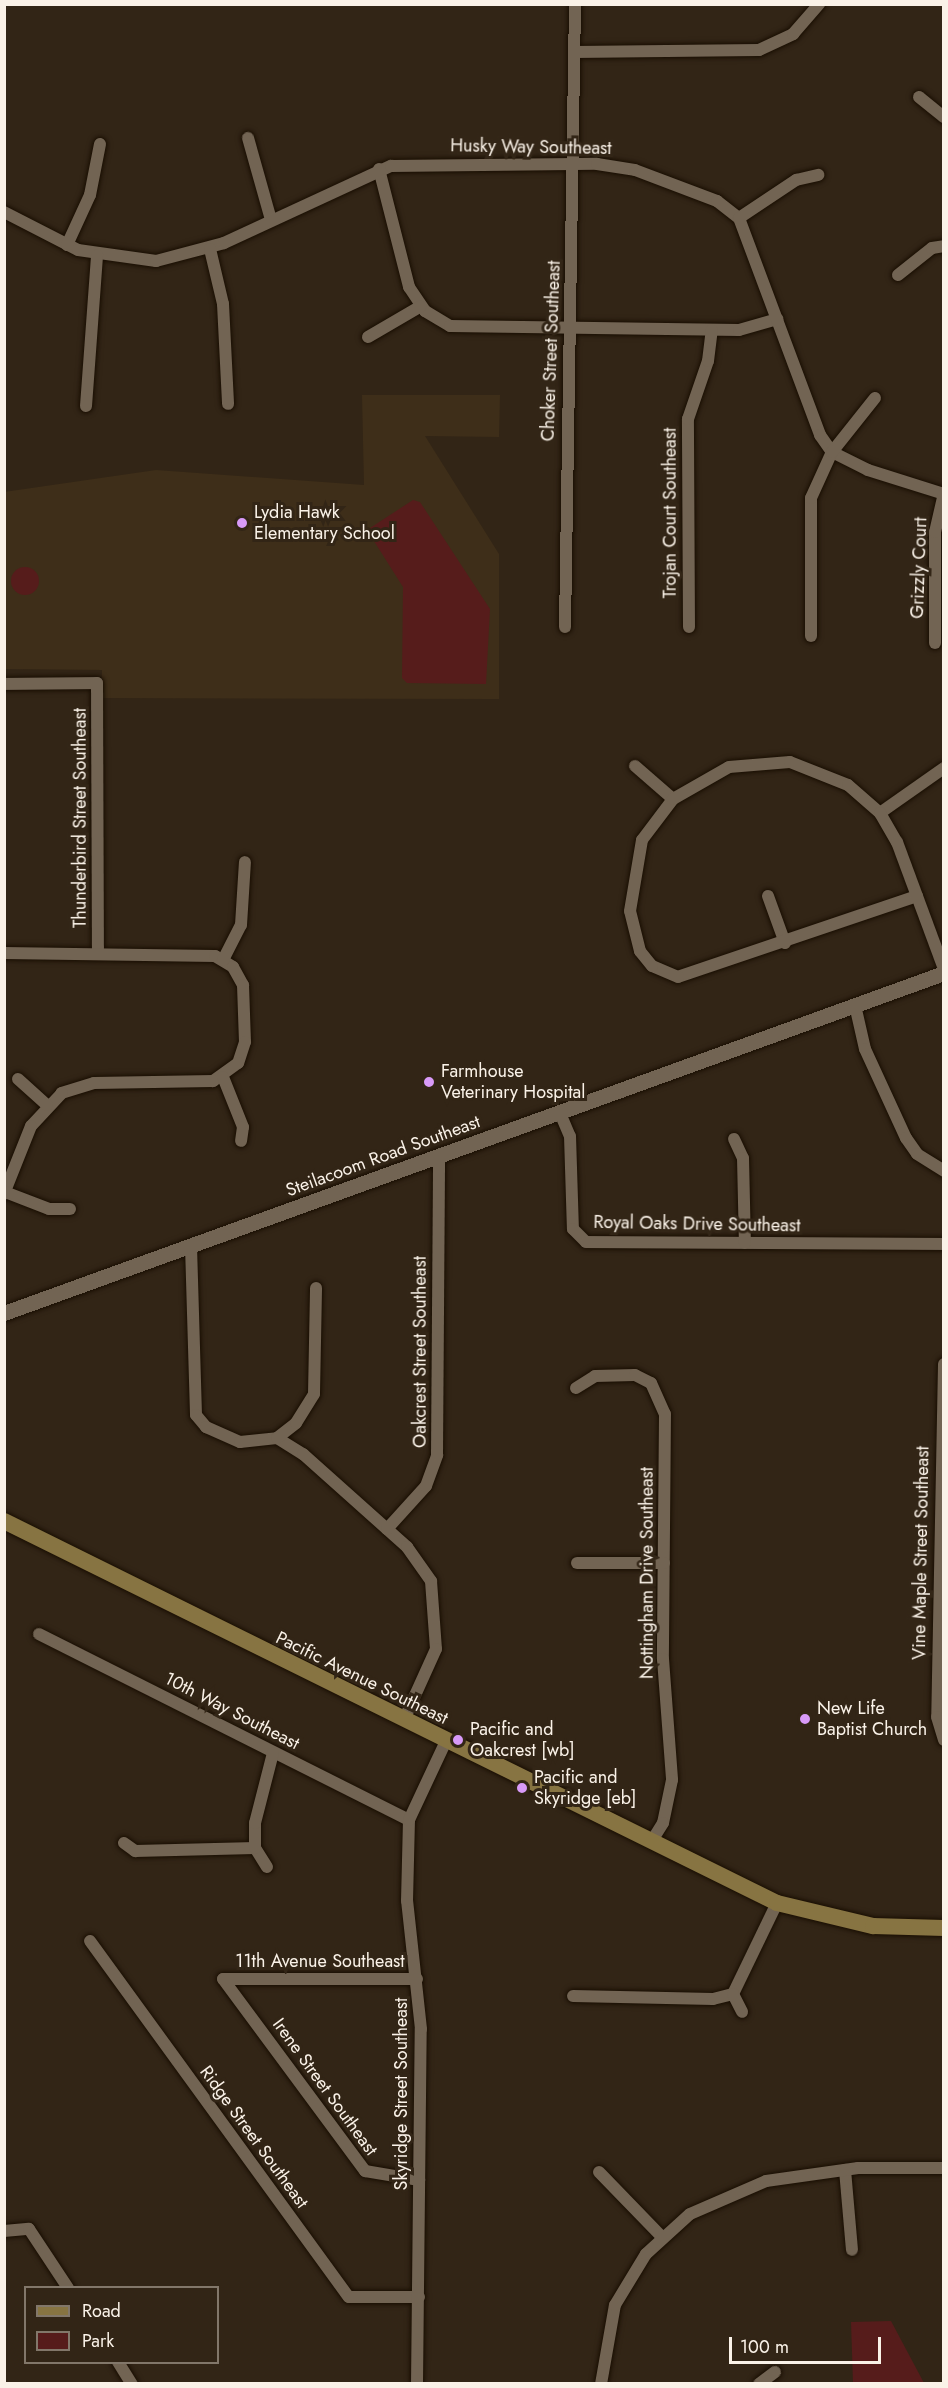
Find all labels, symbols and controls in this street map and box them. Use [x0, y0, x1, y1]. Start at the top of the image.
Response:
street label: Husky Way Southeast [450, 135, 612, 159]
street label: Choker Street Southeast [537, 260, 565, 442]
street label: Trojan Court Southeast [659, 428, 681, 598]
place label: Lydia Hawk Elementary School [254, 502, 395, 544]
marker: Lydia Hawk Elementary School [235, 516, 249, 530]
street label: Grizzly Court [906, 517, 932, 619]
street label: Thunderbird Street Southeast [69, 708, 91, 928]
place label: Farmhouse Veterinary Hospital [441, 1061, 585, 1104]
marker: Farmhouse Veterinary Hospital [422, 1075, 436, 1089]
street label: Steilacoom Road Southeast [283, 1111, 483, 1201]
street label: Royal Oaks Drive Southeast [593, 1211, 801, 1237]
street label: Oakcrest Street Southeast [409, 1256, 431, 1448]
street label: Vine Maple Street Southeast [908, 1446, 934, 1660]
street label: Nottingham Drive Southeast [636, 1467, 658, 1679]
street label: Pacific Avenue Southeast [272, 1627, 452, 1729]
street label: 10th Way Southeast [161, 1668, 303, 1754]
place label: New Life Baptist Church [817, 1698, 927, 1740]
marker: New Life Baptist Church [798, 1712, 812, 1726]
place label: Pacific and Oakcrest [wb] [470, 1719, 575, 1762]
marker: Pacific and Oakcrest [wb] [451, 1733, 465, 1747]
place label: Pacific and Skyridge [eb] [534, 1767, 636, 1810]
marker: Pacific and Skyridge [eb] [515, 1781, 529, 1795]
street label: 11th Avenue Southeast [235, 1950, 405, 1972]
street label: Skyridge Street Southeast [390, 1998, 412, 2190]
street label: Irene Street Southeast [268, 2014, 382, 2160]
street label: Ridge Street Southeast [195, 2062, 313, 2212]
legend [24, 2286, 219, 2364]
text: Road [82, 2298, 121, 2324]
scale bar [732, 2325, 884, 2363]
text: Park [82, 2328, 114, 2354]
text: 100 m [740, 2334, 789, 2360]

